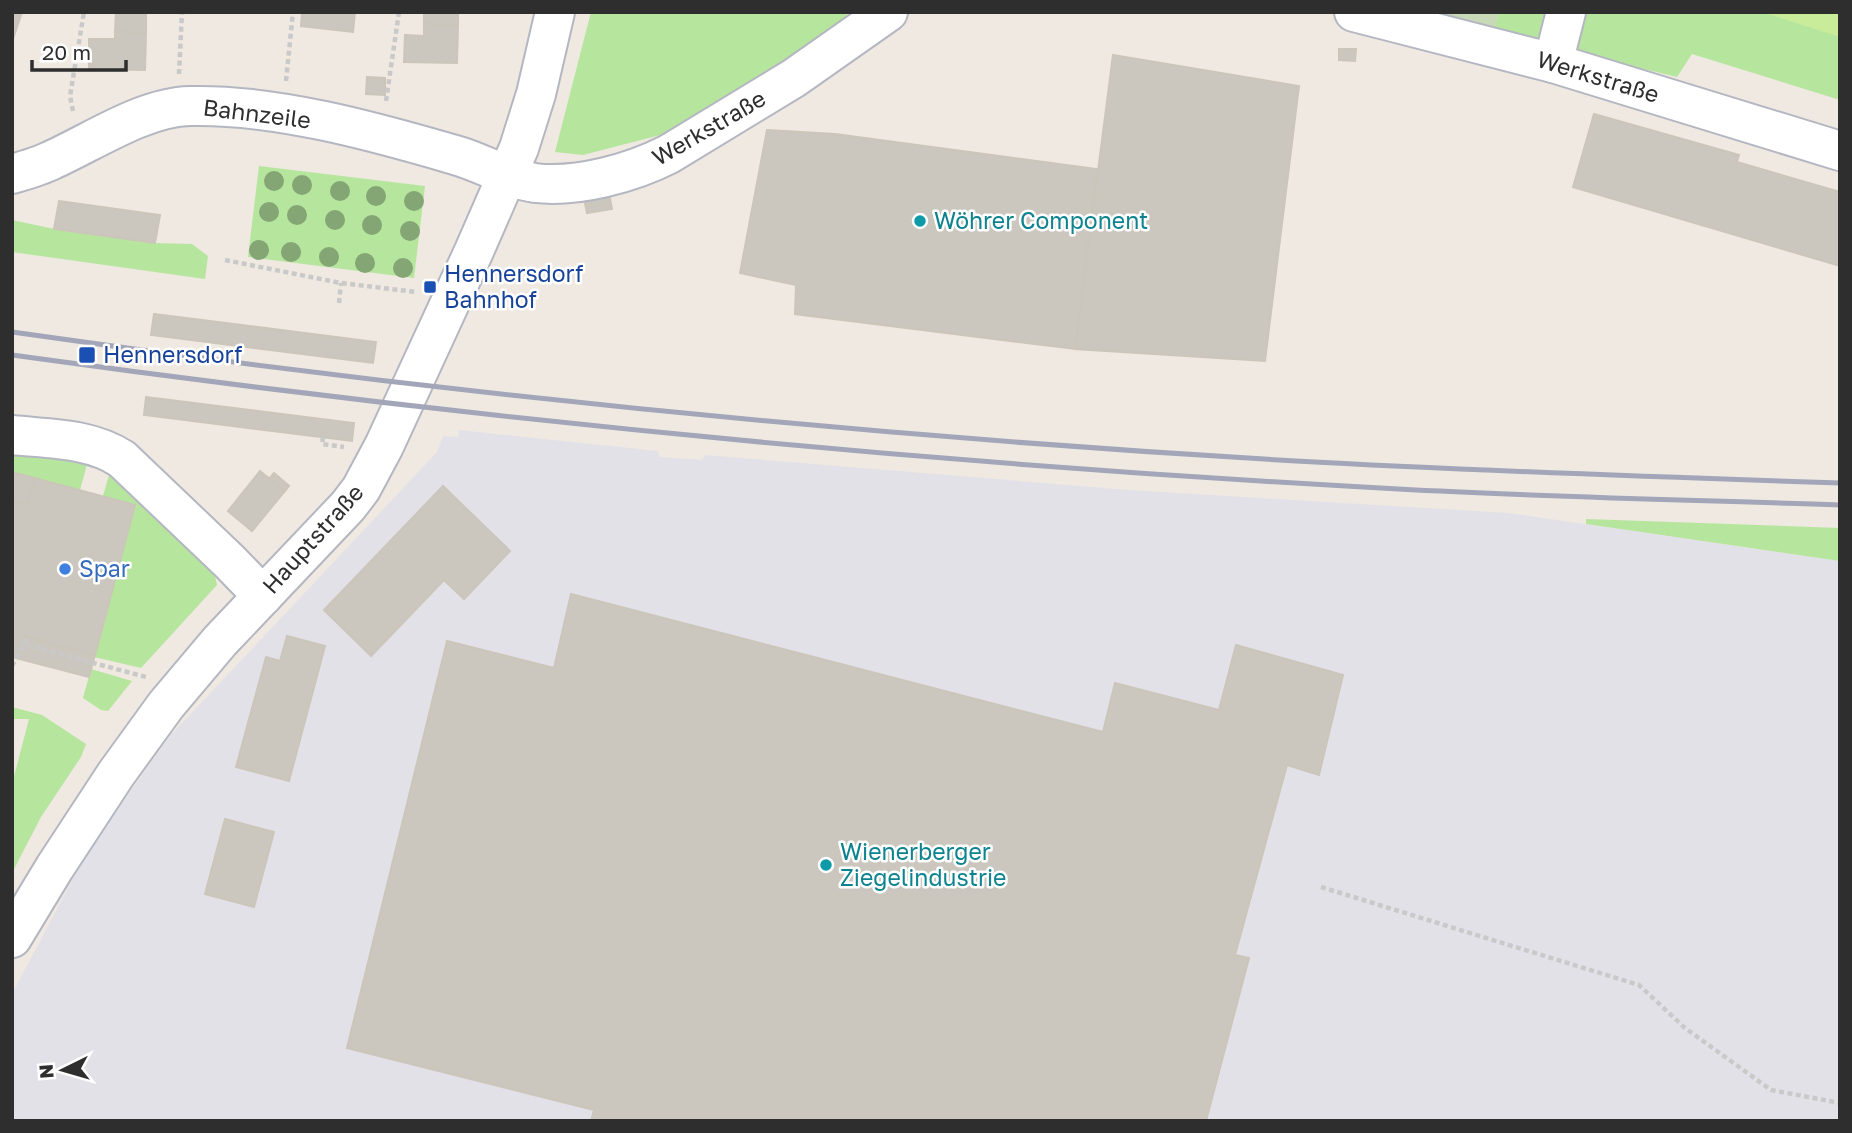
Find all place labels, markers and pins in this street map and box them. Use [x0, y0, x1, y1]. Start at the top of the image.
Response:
place label: Wöhrer Component [934, 206, 1148, 234]
marker: Wöhrer Component [912, 213, 928, 229]
place label: Hennersdorf Bahnhof [444, 259, 583, 313]
marker: Hennersdorf Bahnhof [422, 279, 438, 295]
place label: Hennersdorf [103, 340, 242, 368]
marker: Hennersdorf [77, 345, 97, 365]
place label: Spar [79, 554, 130, 582]
marker: Spar [57, 561, 73, 577]
place label: Wienerberger Ziegelindustrie [840, 837, 1006, 891]
marker: Wienerberger Ziegelindustrie [818, 857, 834, 873]

